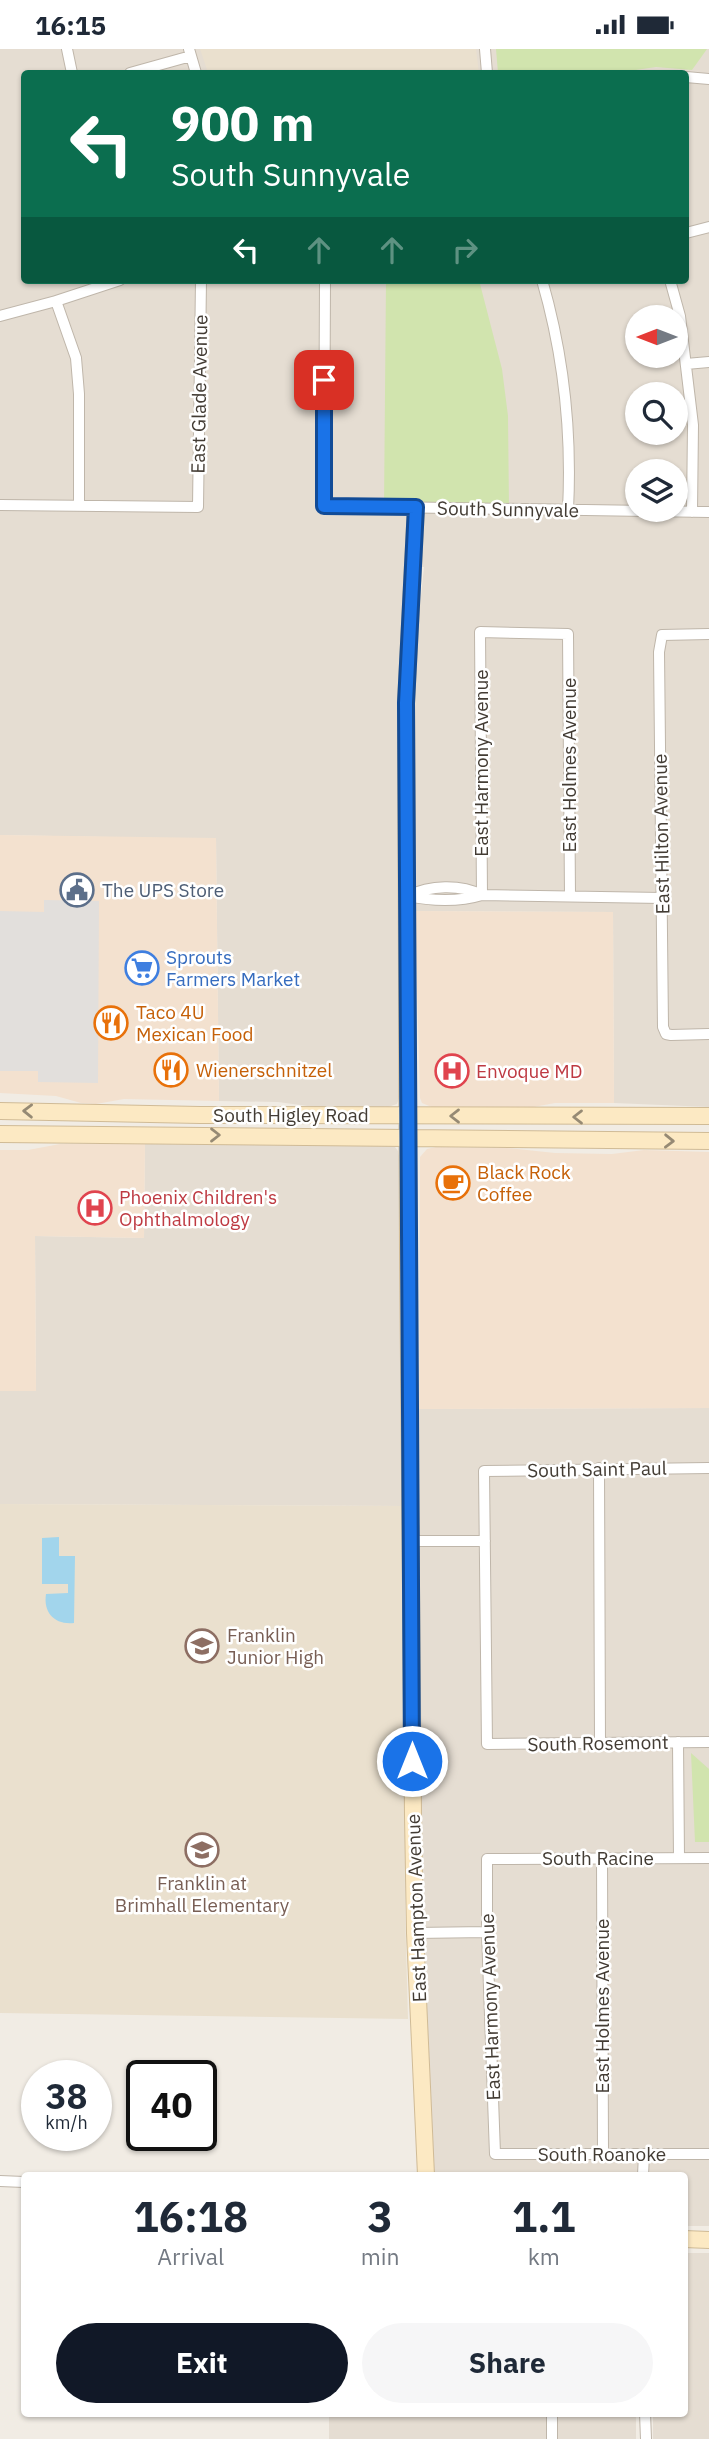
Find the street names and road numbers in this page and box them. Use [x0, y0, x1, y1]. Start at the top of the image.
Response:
street label: East Glade Avenue [186, 314, 212, 474]
street label: South Sunnyvale [437, 496, 579, 522]
street label: East Harmony Avenue [469, 669, 493, 857]
street label: East Holmes Avenue [557, 678, 581, 852]
street label: East Hilton Avenue [648, 753, 674, 915]
street label: South Higley Road [213, 1103, 369, 1127]
street label: South Saint Paul [527, 1456, 667, 1482]
street label: South Rosemont [527, 1730, 669, 1756]
street label: East Hampton Avenue [401, 1813, 431, 2003]
street label: South Racine [542, 1846, 654, 1870]
street label: East Harmony Avenue [475, 1913, 505, 2101]
street label: East Holmes Avenue [590, 1919, 614, 2093]
street label: South Roanoke [538, 2142, 666, 2166]

